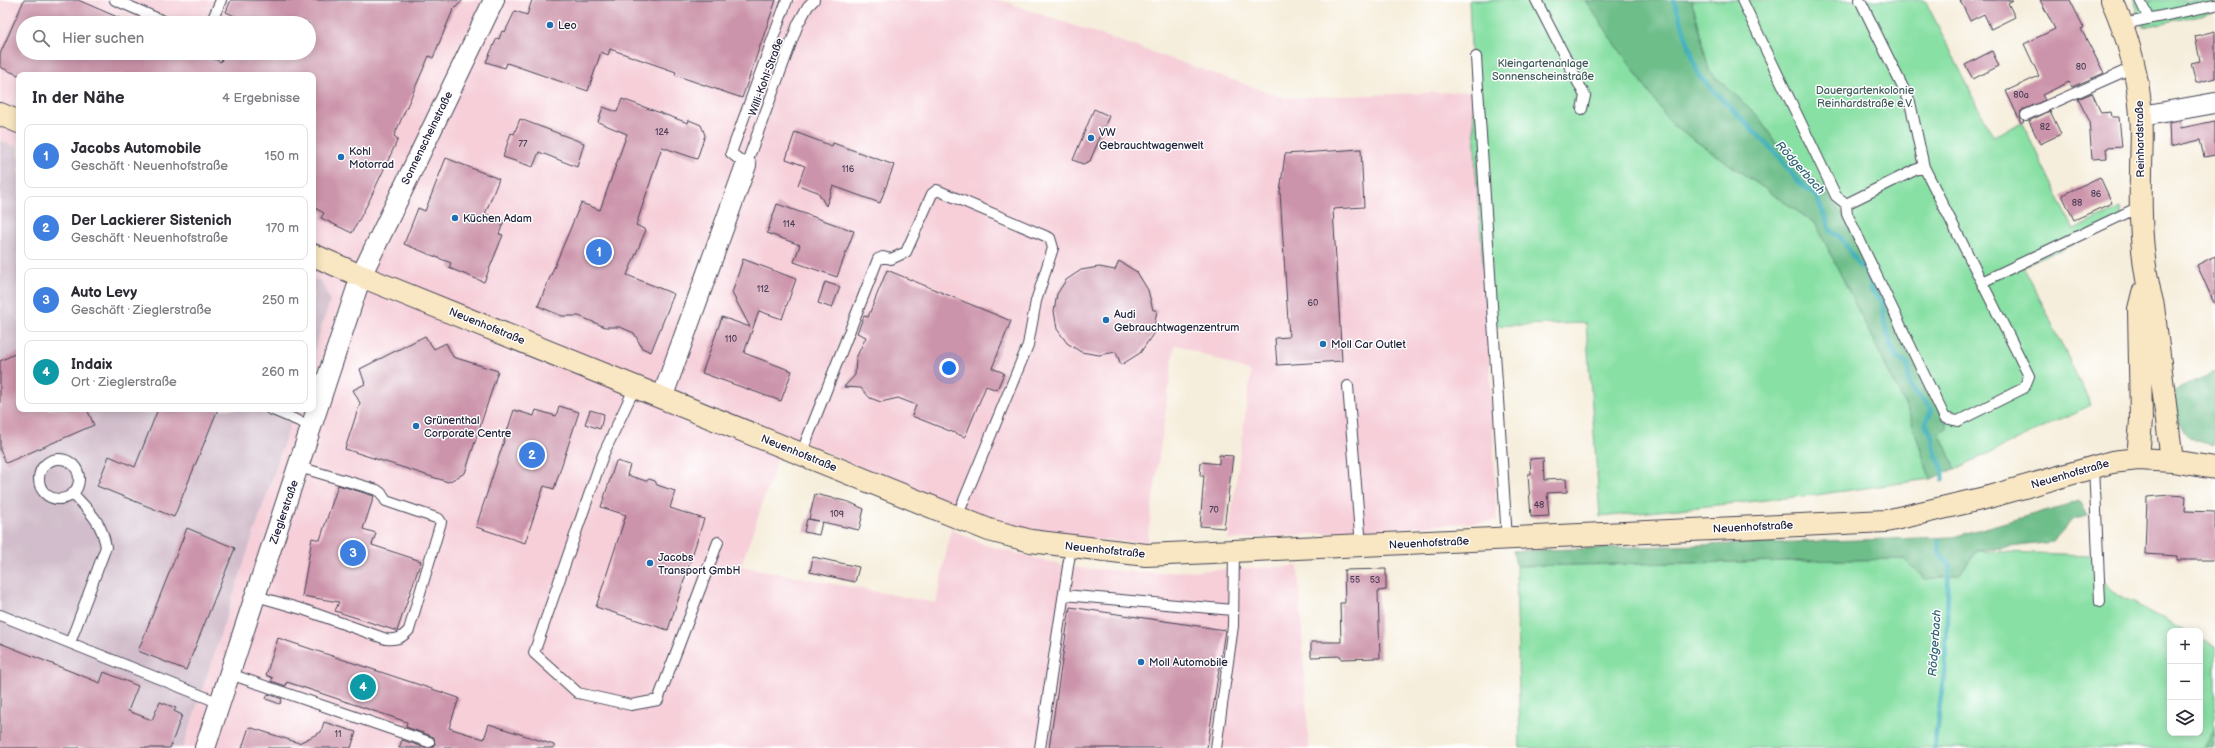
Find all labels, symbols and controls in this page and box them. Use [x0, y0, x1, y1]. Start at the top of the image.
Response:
search box [16, 16, 316, 60]
place label: Leo [558, 19, 577, 32]
marker: Leo [545, 20, 555, 30]
icon: search [30, 27, 52, 49]
text: Hier suchen [62, 29, 144, 48]
street label: Willi-Kohl-Straße [746, 36, 786, 118]
park label: Kleingartenanlage Sonnenscheinstraße [1492, 57, 1595, 83]
house number: 80 [2076, 62, 2086, 73]
park label: Dauergartenkolonie Reinhardstraße e.V. [1816, 84, 1915, 110]
text: In der Nähe [32, 88, 125, 108]
street label: Sonnenscheinstraße [399, 89, 455, 187]
text: 4 Ergebnisse [222, 90, 300, 106]
house number: 80a [2013, 90, 2029, 101]
street label: Reinhardstraße [2133, 100, 2147, 178]
house number: 82 [2040, 122, 2051, 133]
place label: VW Gebrauchtwagenwelt [1099, 126, 1204, 152]
house number: 124 [655, 127, 670, 138]
marker: VW Gebrauchtwagenwelt [1086, 133, 1096, 143]
water label: Rödgerbach [1772, 138, 1828, 198]
text: Jacobs Automobile [71, 139, 201, 158]
house number: 77 [519, 139, 528, 150]
place label: Kohl Motorrad [349, 145, 394, 171]
text: 1 [43, 148, 49, 164]
text: 150 m [265, 148, 299, 164]
marker: Kohl Motorrad [336, 152, 346, 162]
text: Geschäft · Neuenhofstraße [71, 158, 228, 174]
house number: 116 [842, 164, 855, 175]
house number: 86 [2091, 189, 2102, 200]
house number: 88 [2072, 198, 2082, 209]
text: Der Lackierer Sistenich [71, 211, 232, 230]
place label: Küchen Adam [463, 212, 532, 225]
marker: Küchen Adam [450, 213, 460, 223]
house number: 114 [783, 219, 796, 230]
text: 2 [42, 220, 50, 236]
text: 170 m [266, 220, 299, 236]
text: Geschäft · Neuenhofstraße [71, 230, 228, 246]
pin: 1 [586, 237, 612, 267]
text: Auto Levy [71, 283, 137, 302]
house number: 112 [757, 284, 770, 295]
text: 3 [42, 292, 50, 308]
text: 250 m [262, 292, 299, 308]
house number: 60 [1308, 298, 1318, 309]
text: Geschäft · Zieglerstraße [71, 302, 211, 318]
street label: Neuenhofstraße [447, 305, 527, 347]
place label: Audi Gebrauchtwagenzentrum [1114, 308, 1239, 334]
marker: Audi Gebrauchtwagenzentrum [1101, 315, 1111, 325]
house number: 110 [725, 334, 737, 345]
place label: Moll Car Outlet [1331, 338, 1406, 351]
marker: Moll Car Outlet [1318, 339, 1328, 349]
text: Indaix [71, 355, 112, 374]
your location [939, 358, 959, 378]
text: 4 [42, 364, 50, 380]
text: 260 m [261, 364, 299, 380]
text: Ort · Zieglerstraße [71, 374, 177, 390]
place label: Grünenthal Corporate Centre [424, 414, 512, 440]
marker: Grünenthal Corporate Centre [411, 421, 421, 431]
street label: Neuenhofstraße [759, 432, 839, 474]
pin: 2 [519, 440, 545, 470]
street label: Neuenhofstraße [2030, 457, 2111, 491]
street label: Zieglerstraße [267, 478, 301, 547]
house number: 48 [1534, 500, 1544, 511]
house number: 70 [1209, 505, 1219, 516]
house number: 109 [830, 509, 844, 520]
street label: Neuenhofstraße [1712, 518, 1794, 536]
street label: Neuenhofstraße [1388, 534, 1470, 552]
pin: 3 [340, 538, 366, 568]
street label: Neuenhofstraße [1064, 539, 1146, 561]
place label: Jacobs Transport GmbH [658, 551, 740, 577]
marker: Jacobs Transport GmbH [645, 558, 655, 568]
house number: 55 [1350, 575, 1360, 586]
house number: 53 [1370, 575, 1381, 586]
water label: Rödgerbach [1925, 609, 1945, 677]
map controls [2167, 628, 2203, 736]
button: + [2167, 628, 2203, 664]
place label: Moll Automobile [1149, 656, 1228, 669]
marker: Moll Automobile [1136, 657, 1146, 667]
button: − [2167, 664, 2203, 700]
pin: 4 [350, 672, 376, 702]
button: layers [2167, 700, 2203, 736]
house number: 11 [335, 729, 341, 740]

